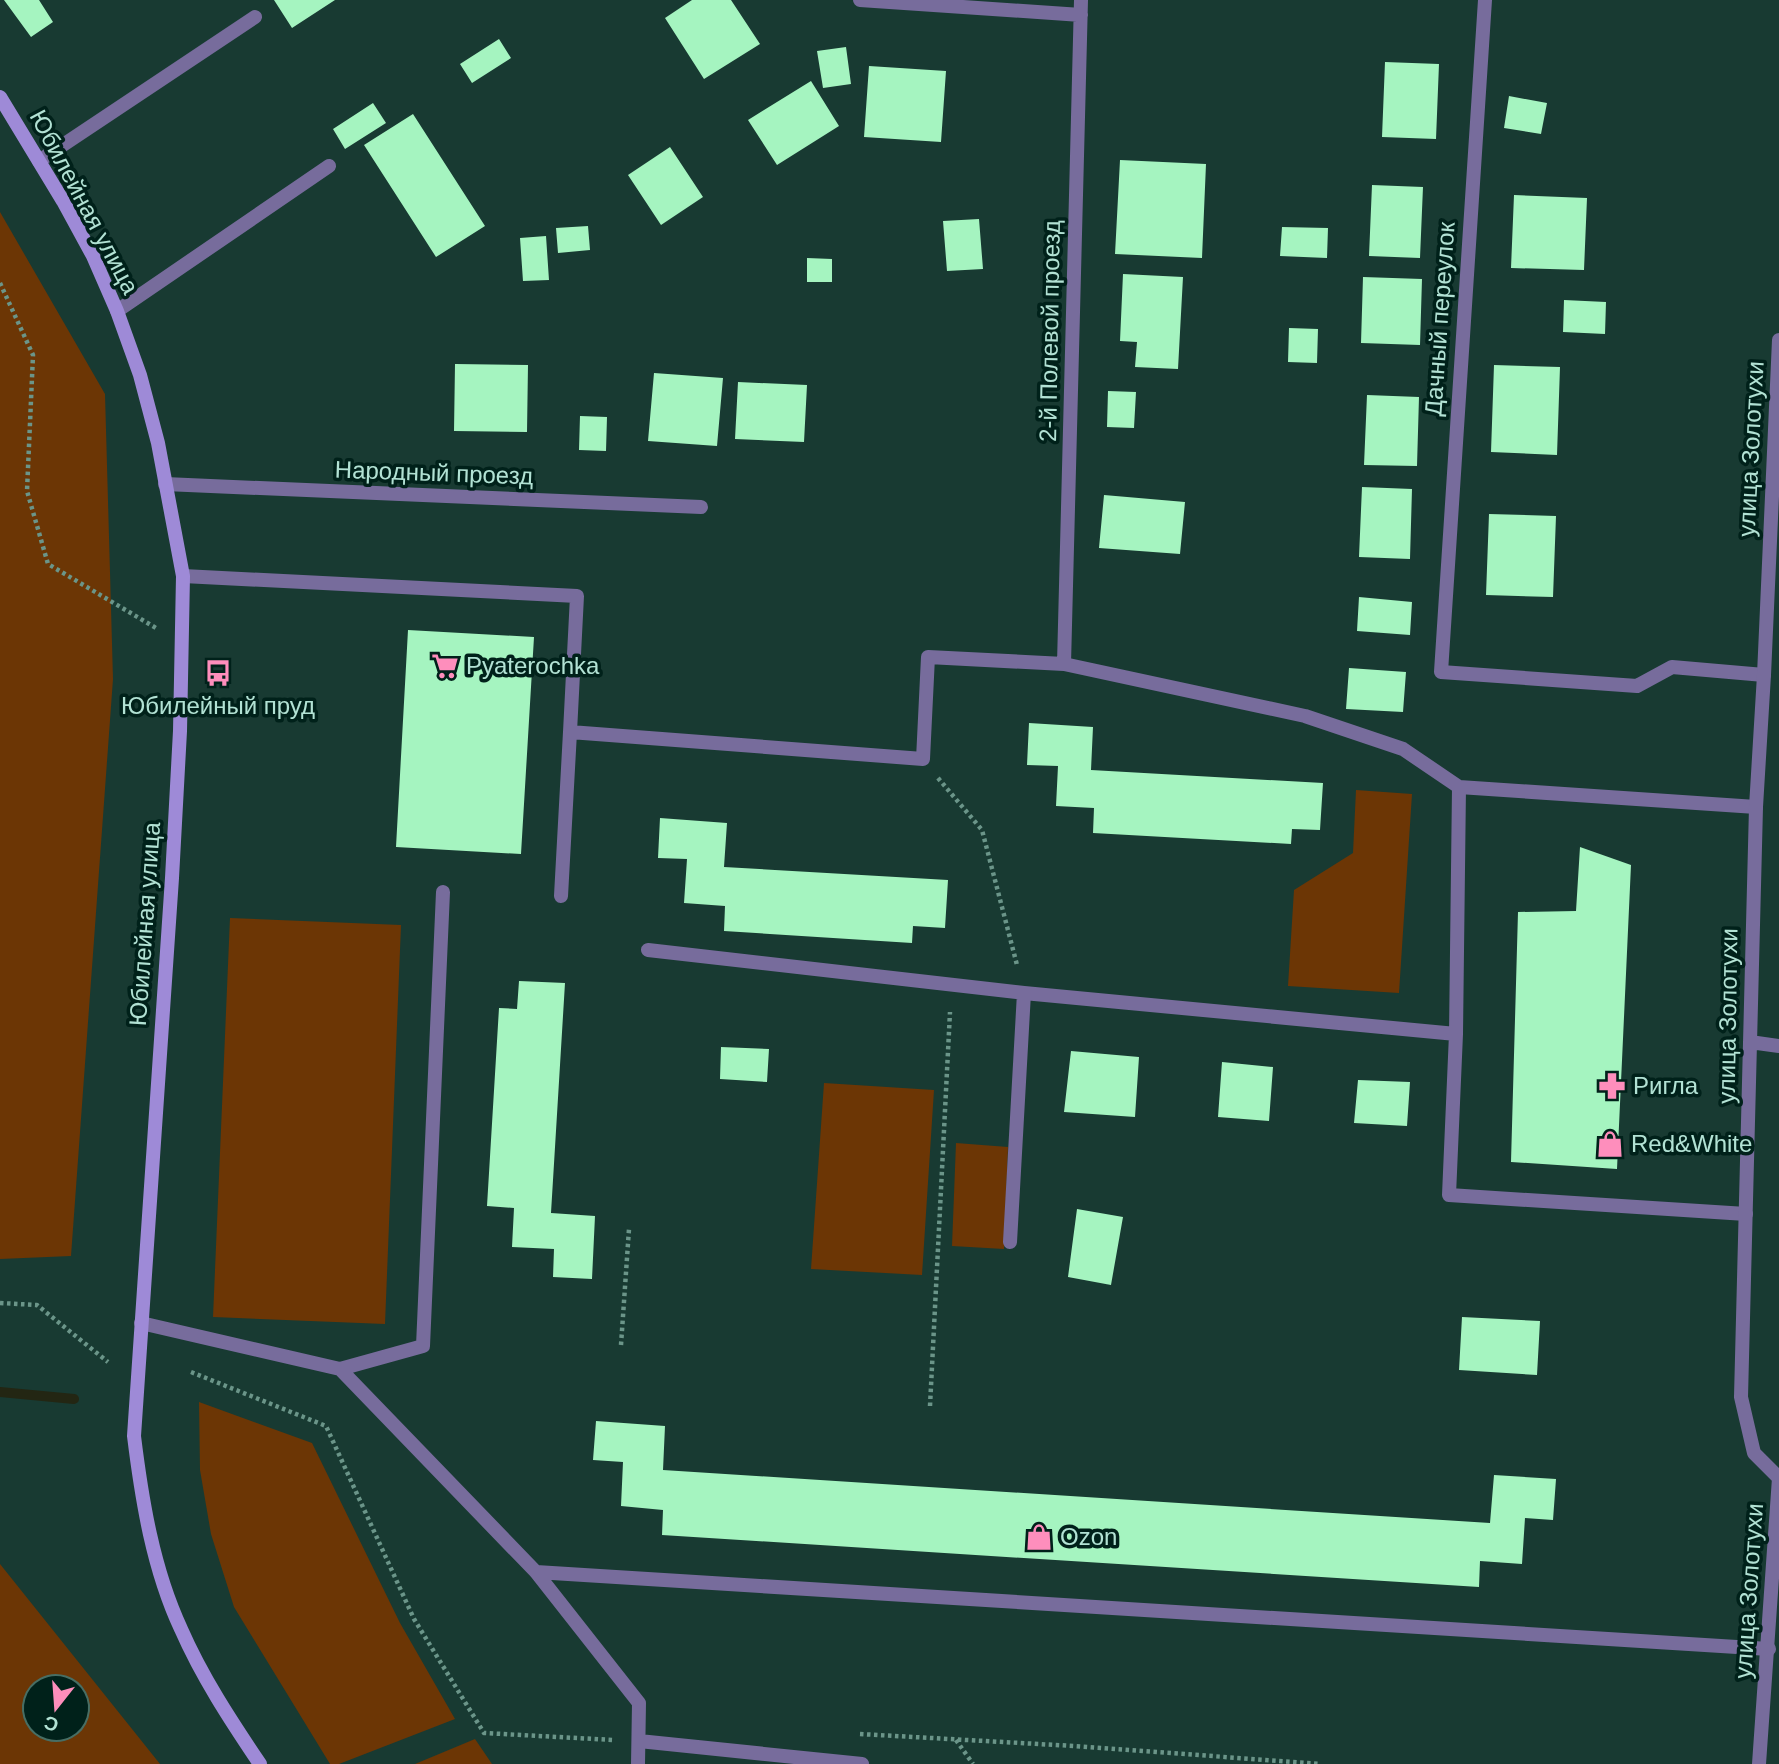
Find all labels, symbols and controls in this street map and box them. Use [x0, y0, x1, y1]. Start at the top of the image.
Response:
street label: Юбилейная улица [25, 105, 145, 299]
street label: 2-й Полевой проезд [1034, 220, 1065, 442]
street label: Дачный переулок [1419, 221, 1460, 417]
street label: улица Золотухи [1732, 361, 1769, 537]
street label: Народный проезд [334, 456, 534, 489]
supermarket icon: Pyaterochka [430, 651, 460, 681]
place label: Pyaterochka [466, 652, 600, 679]
bus stop icon: Юбилейный пруд [203, 658, 233, 688]
place label: Юбилейный пруд [121, 692, 315, 719]
street label: Юбилейная улица [124, 820, 165, 1027]
street label: улица Золотухи [1712, 928, 1743, 1104]
pharmacy icon: Ригла [1597, 1071, 1627, 1101]
place label: Ригла [1633, 1072, 1699, 1099]
shop icon: Red&White [1595, 1129, 1625, 1159]
place label: Red&White [1631, 1130, 1752, 1157]
street label: улица Золотухи [1729, 1502, 1768, 1680]
shop icon: Ozon [1024, 1522, 1054, 1552]
place label: Ozon [1060, 1523, 1117, 1550]
north arrow [21, 1673, 91, 1743]
text: С [41, 1712, 61, 1736]

